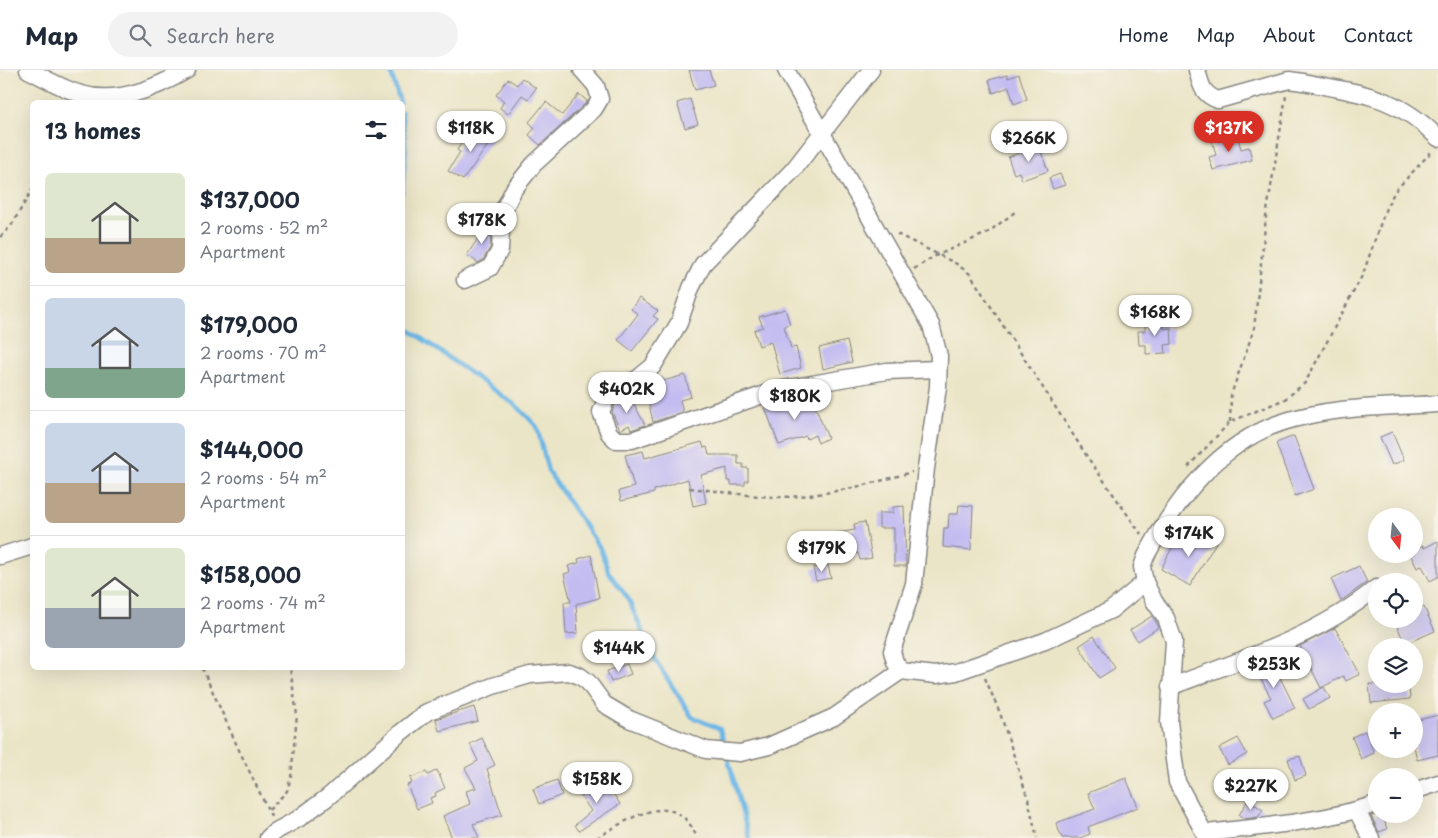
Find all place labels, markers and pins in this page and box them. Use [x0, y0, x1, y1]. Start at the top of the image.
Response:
pin: $118K [436, 111, 506, 153]
pin: $137K [1194, 111, 1264, 153]
pin: $266K [994, 121, 1064, 163]
pin: $178K [447, 202, 517, 245]
pin: $168K [1120, 294, 1190, 337]
pin: $402K [592, 372, 662, 414]
pin: $180K [760, 378, 830, 421]
pin: $174K [1154, 516, 1224, 558]
pin: $179K [787, 530, 857, 573]
pin: $144K [584, 630, 654, 673]
pin: $253K [1239, 646, 1309, 689]
pin: $158K [562, 762, 632, 804]
pin: $227K [1216, 768, 1286, 811]

